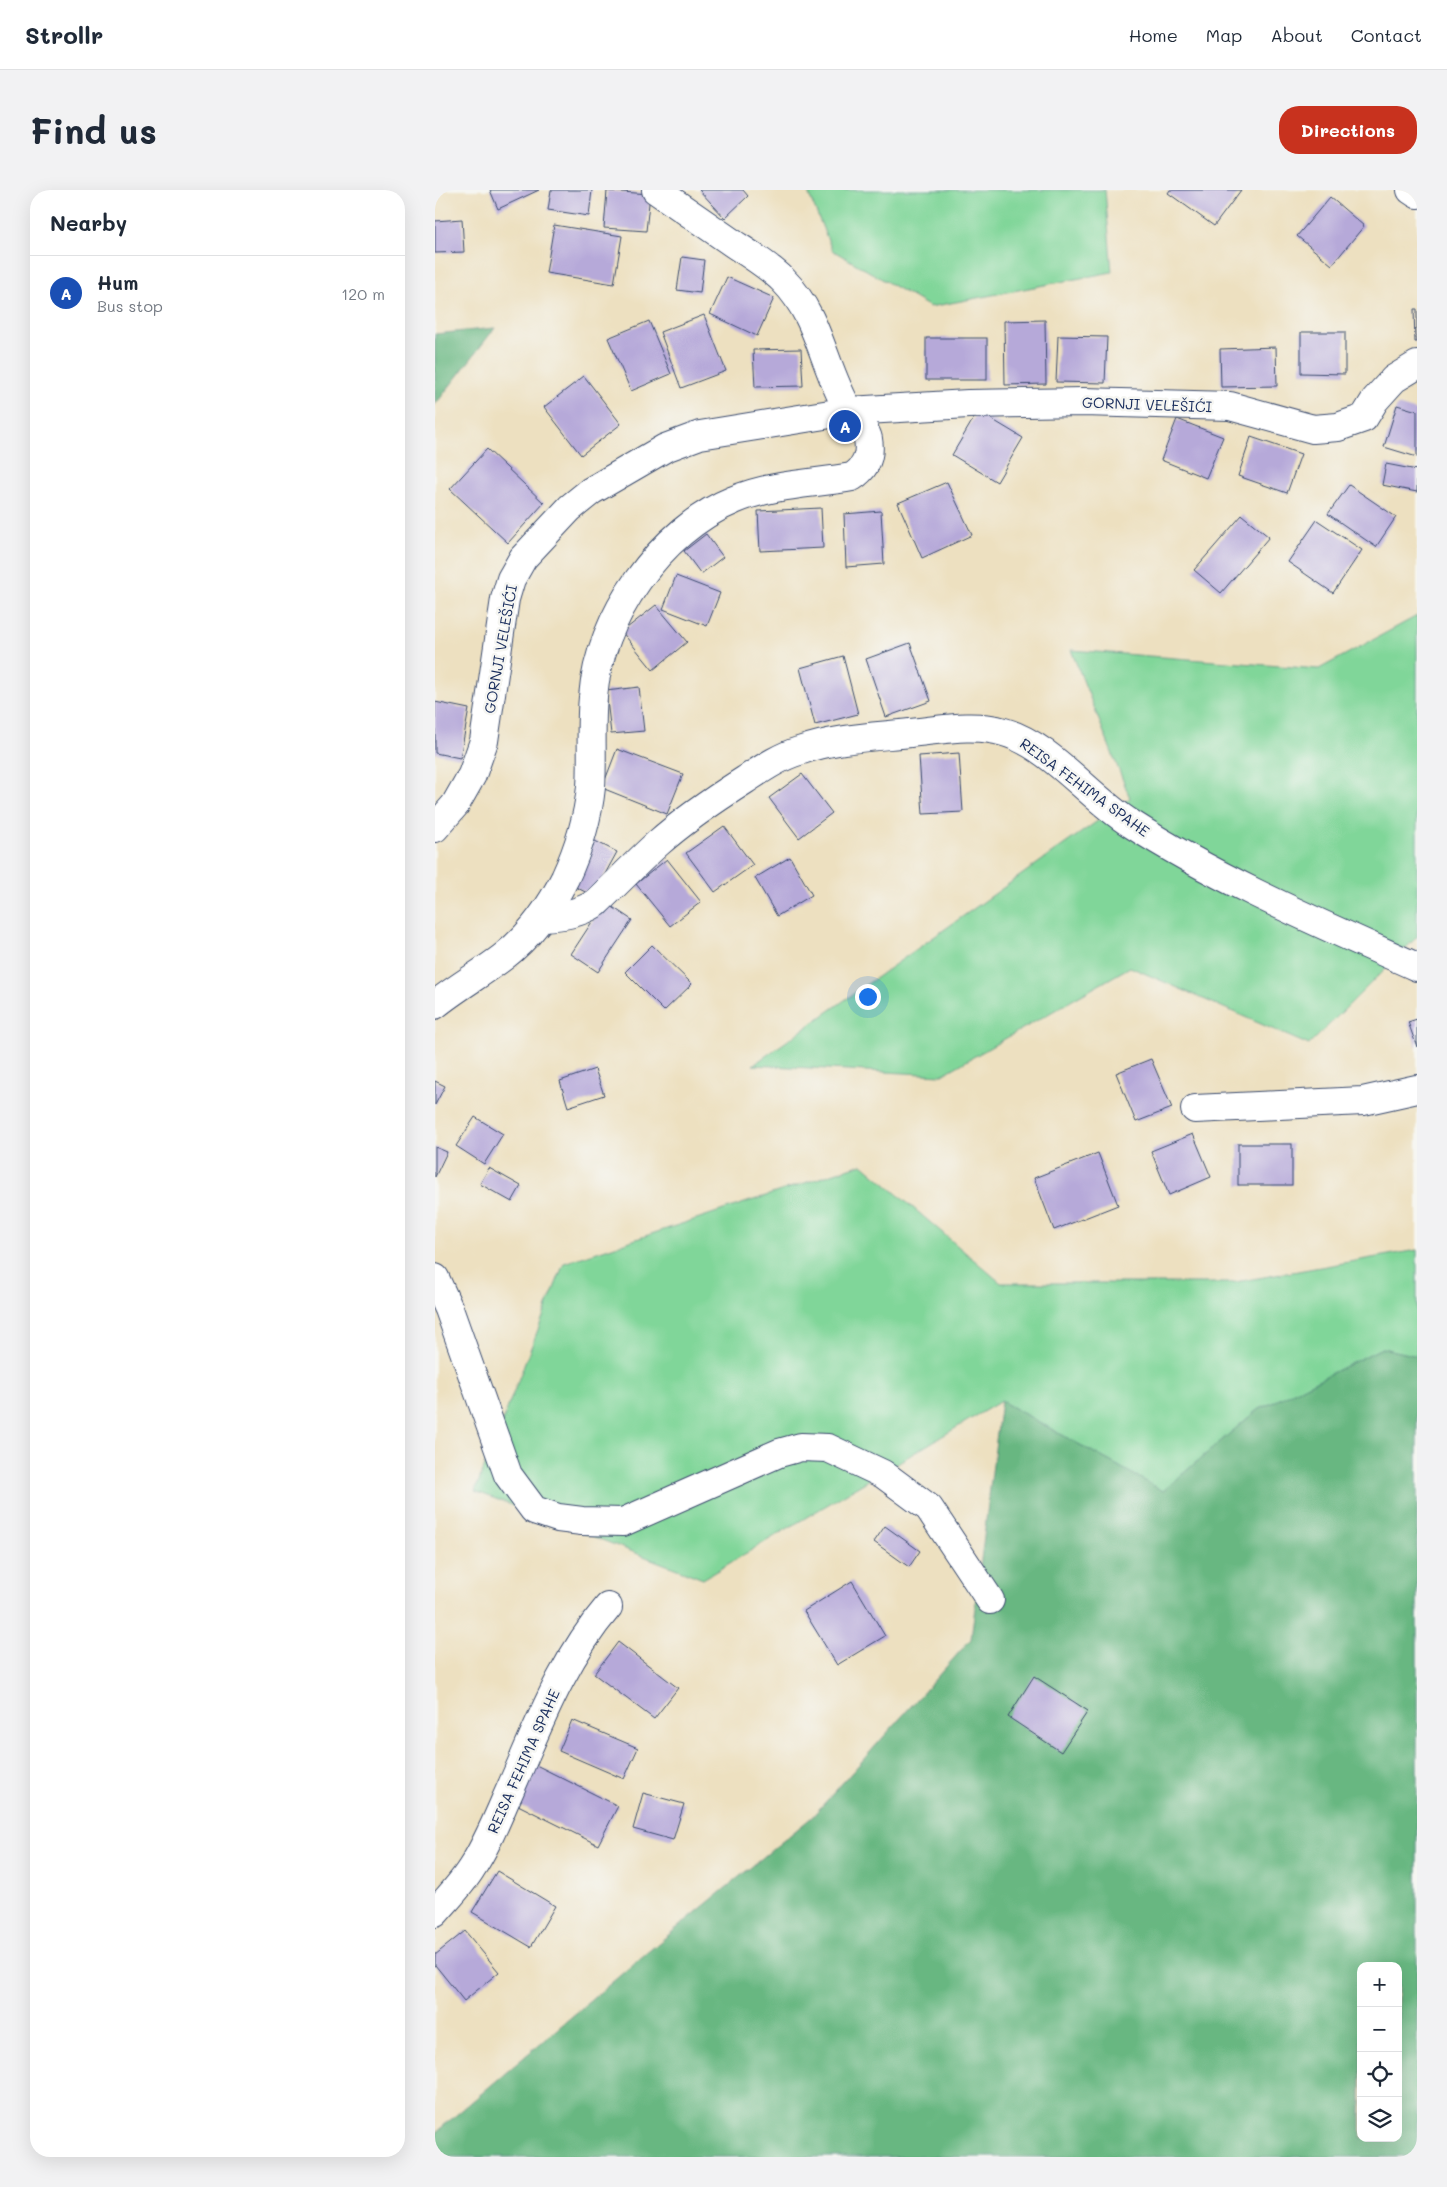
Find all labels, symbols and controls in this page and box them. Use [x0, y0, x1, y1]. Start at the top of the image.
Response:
text: Strollr [25, 19, 103, 50]
text: Home [1129, 23, 1178, 47]
text: Map [1206, 23, 1242, 47]
text: About [1270, 23, 1323, 47]
text: Contact [1351, 23, 1422, 47]
button: Directions [1279, 106, 1417, 154]
text: Find us [30, 107, 157, 153]
text: Nearby [50, 209, 127, 236]
text: Hum [97, 270, 138, 295]
text: A [60, 283, 72, 304]
text: 120 m [341, 283, 385, 304]
text: Bus stop [97, 295, 163, 316]
street label: GORNJI VELEŠIĆI [1082, 392, 1213, 416]
pin: A [829, 407, 861, 445]
street label: GORNJI VELEŠIĆI [479, 583, 521, 715]
street label: REISA FEHIMA SPAHE [1016, 733, 1154, 841]
your location [855, 984, 881, 1010]
street label: REISA FEHIMA SPAHE [482, 1685, 564, 1836]
map controls [1357, 1962, 1402, 2142]
button: + [1357, 1962, 1402, 2007]
button: − [1357, 2007, 1402, 2052]
button: locate [1357, 2052, 1402, 2097]
button: layers [1357, 2097, 1402, 2142]

